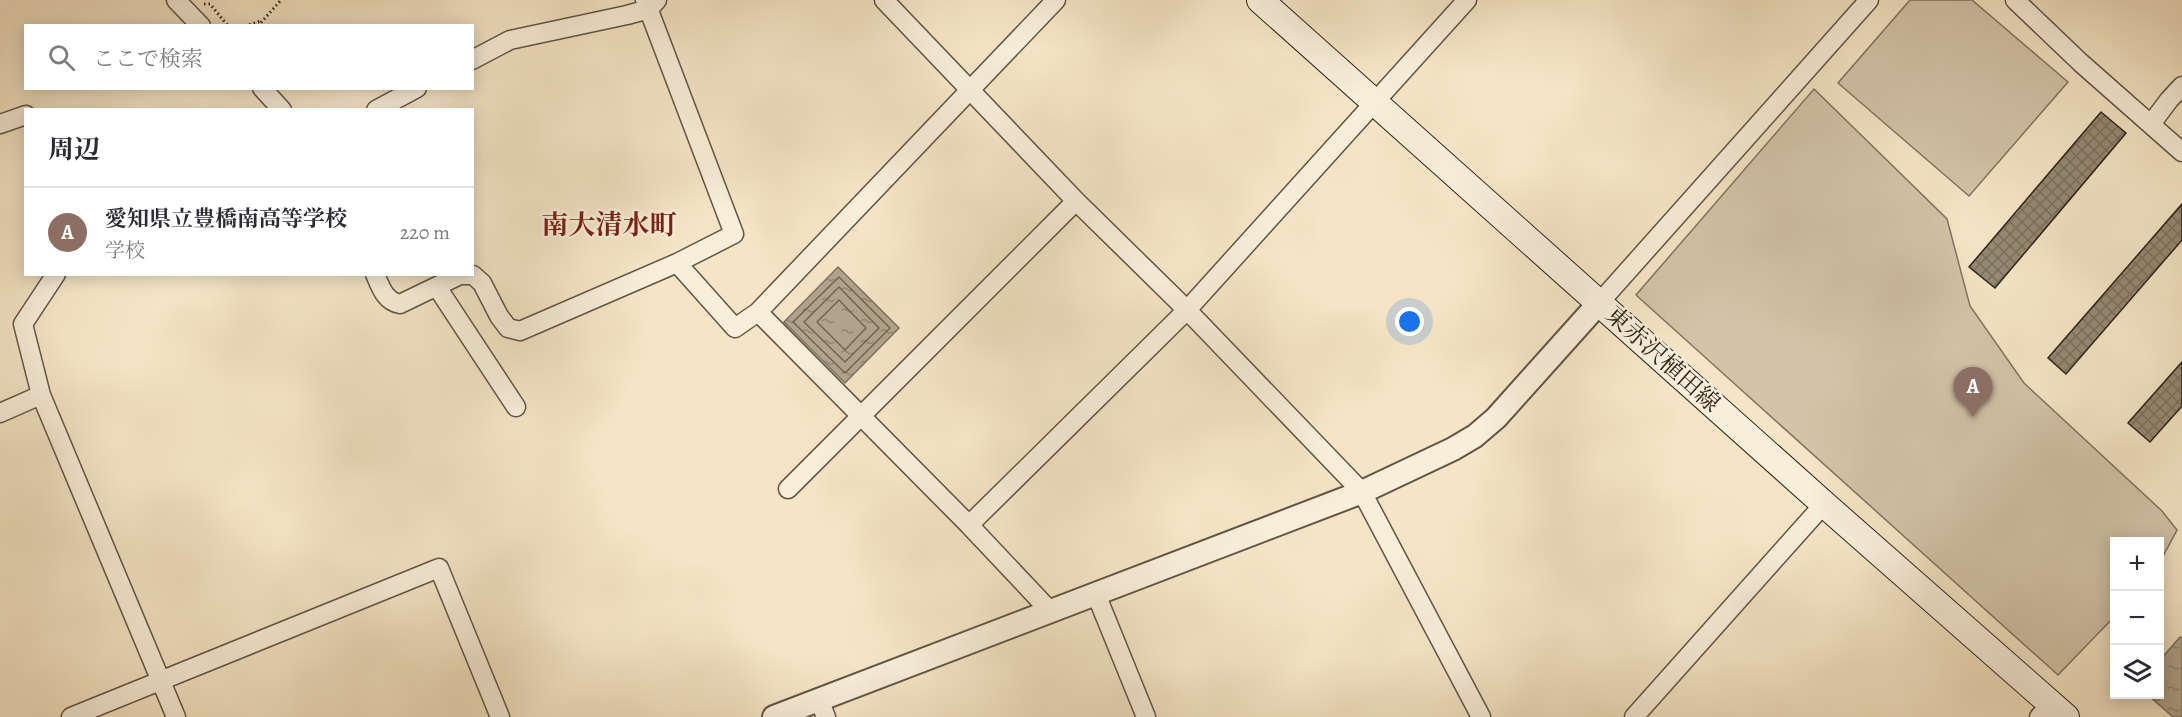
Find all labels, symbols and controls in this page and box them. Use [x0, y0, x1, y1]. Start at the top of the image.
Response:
search box [24, 24, 474, 90]
icon: search [45, 41, 78, 74]
text: ここで検索 [93, 44, 203, 74]
text: 周辺 [48, 132, 100, 167]
text: 愛知県立豊橋南高等学校 [105, 204, 347, 234]
district label: 南大清水町 [542, 207, 677, 243]
text: A [61, 219, 74, 246]
text: 220 m [400, 219, 450, 246]
text: 学校 [105, 237, 145, 264]
street label: 東赤沢植田線 [1599, 299, 1727, 419]
your location [1395, 307, 1424, 336]
pin: A [1954, 368, 1992, 417]
map controls [2110, 537, 2164, 699]
button: + [2110, 537, 2164, 591]
button: − [2110, 591, 2164, 645]
button: layers [2110, 645, 2164, 699]

